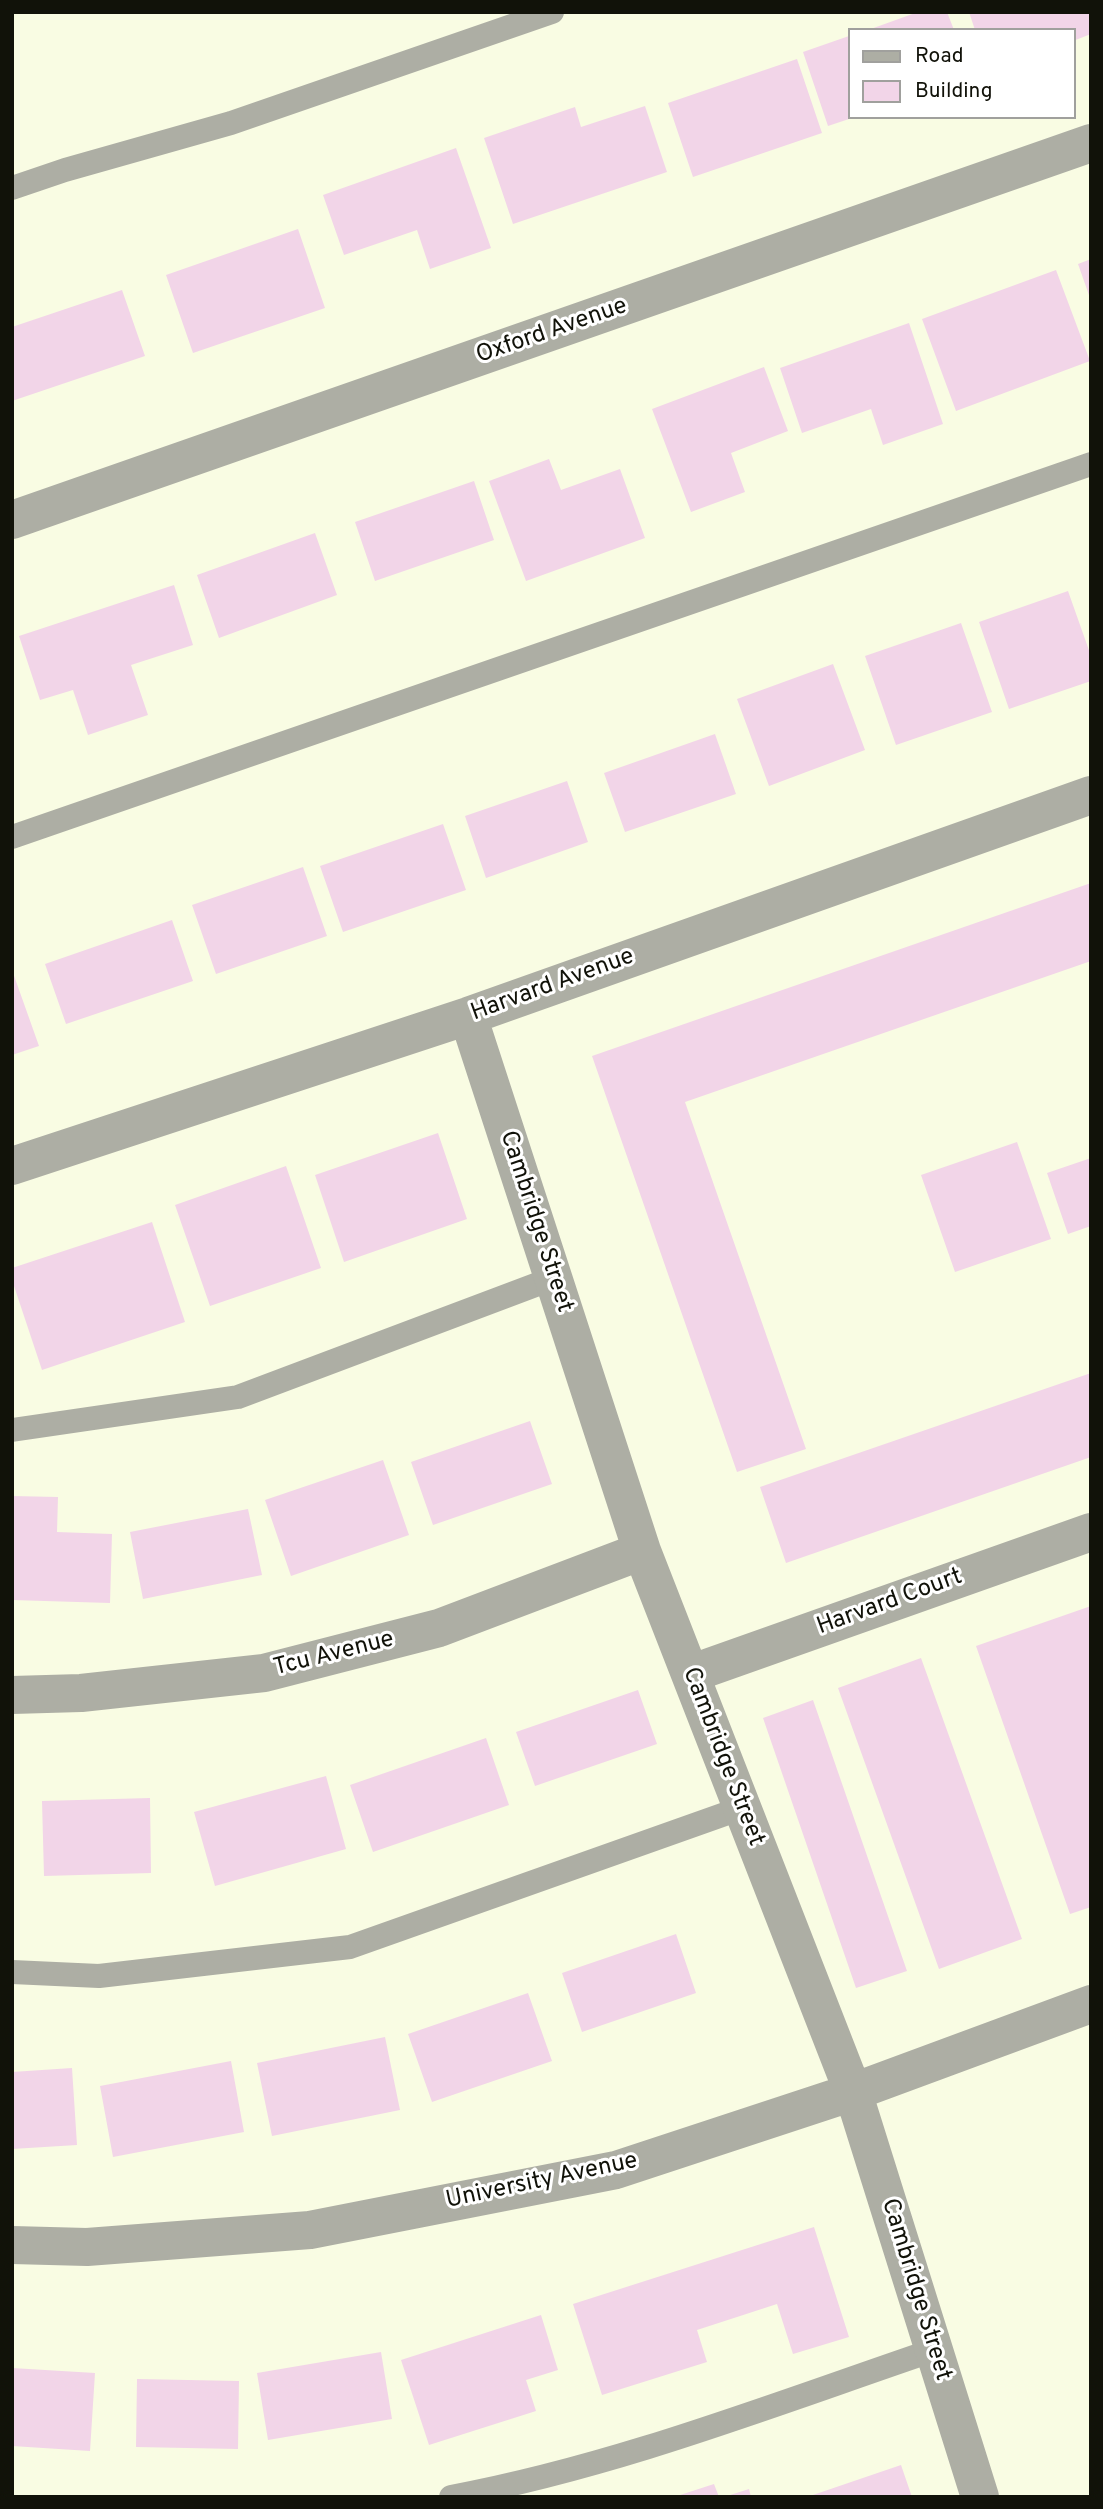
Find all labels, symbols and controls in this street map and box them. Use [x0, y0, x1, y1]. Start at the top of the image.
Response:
legend [848, 28, 1075, 119]
text: Road [915, 43, 964, 70]
text: Building [915, 78, 993, 105]
street label: Oxford Avenue [473, 293, 631, 371]
street label: Harvard Avenue [468, 943, 638, 1029]
street label: Cambridge Street [492, 1128, 578, 1316]
street label: Harvard Court [813, 1563, 967, 1643]
street label: Tcu Avenue [271, 1626, 397, 1684]
street label: Cambridge Street [675, 1664, 769, 1850]
street label: University Avenue [444, 2148, 640, 2216]
street label: Cambridge Street [874, 2195, 956, 2385]

